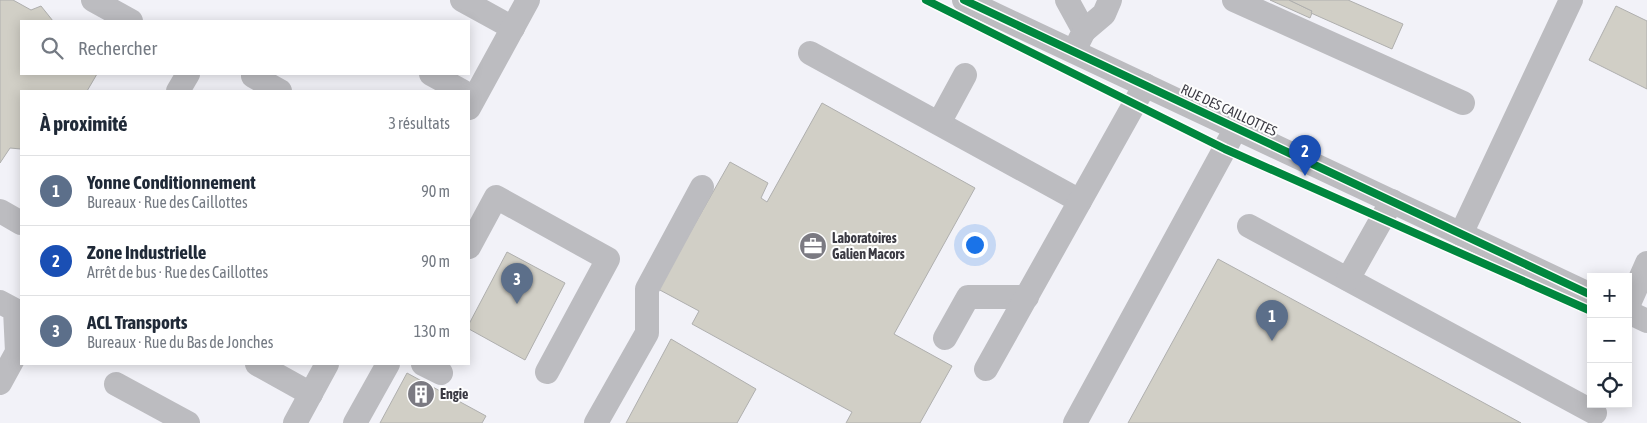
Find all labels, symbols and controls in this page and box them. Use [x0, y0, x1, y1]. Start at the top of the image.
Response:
search box [20, 20, 470, 75]
icon: search [38, 34, 66, 62]
text: Rechercher [78, 37, 157, 59]
street label: RUE DES CAILLOTTES [1178, 81, 1280, 139]
text: À proximité [40, 111, 128, 135]
text: 3 résultats [388, 114, 450, 132]
pin: 2 [1289, 135, 1321, 176]
text: Yonne Conditionnement [87, 171, 256, 193]
text: 1 [52, 182, 60, 200]
text: 90 m [421, 182, 450, 200]
text: Bureaux · Rue des Caillottes [87, 193, 248, 211]
place label: Laboratoires Galien Macors [832, 230, 905, 262]
office icon: Laboratoires Galien Macors [798, 231, 828, 261]
your location [962, 232, 988, 258]
text: Zone Industrielle [87, 241, 206, 263]
text: 2 [52, 252, 60, 270]
text: 90 m [421, 252, 450, 270]
text: Arrêt de bus · Rue des Caillottes [87, 263, 268, 281]
pin: 3 [501, 263, 533, 304]
map controls [1587, 273, 1632, 408]
button: + [1587, 273, 1632, 318]
pin: 1 [1256, 300, 1288, 341]
text: ACL Transports [87, 311, 188, 333]
button: − [1587, 318, 1632, 363]
text: 3 [52, 322, 60, 340]
text: 130 m [414, 322, 450, 340]
text: Bureaux · Rue du Bas de Jonches [87, 333, 273, 351]
button: locate [1587, 363, 1632, 408]
building icon: Engie [406, 379, 436, 409]
place label: Engie [440, 386, 468, 402]

